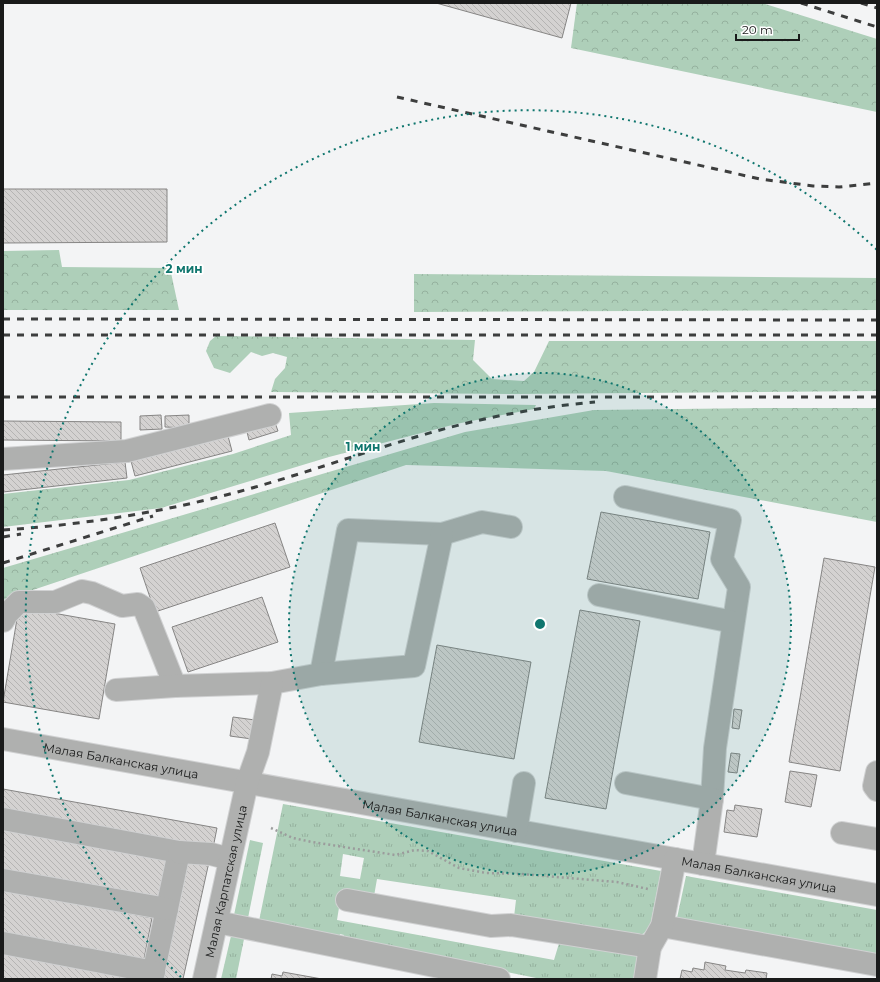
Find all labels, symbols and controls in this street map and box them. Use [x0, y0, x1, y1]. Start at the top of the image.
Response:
scale bar [736, 16, 799, 42]
text: 20 m [742, 22, 773, 37]
text: 2 мин [165, 261, 203, 276]
text: 1 мин [346, 439, 380, 454]
centre of rings [533, 617, 547, 631]
street label: Малая Балканская улица [42, 739, 200, 781]
street label: Малая Балканская улица [361, 796, 519, 838]
street label: Малая Карпатская улица [201, 803, 249, 959]
street label: Малая Балканская улица [680, 853, 838, 895]

